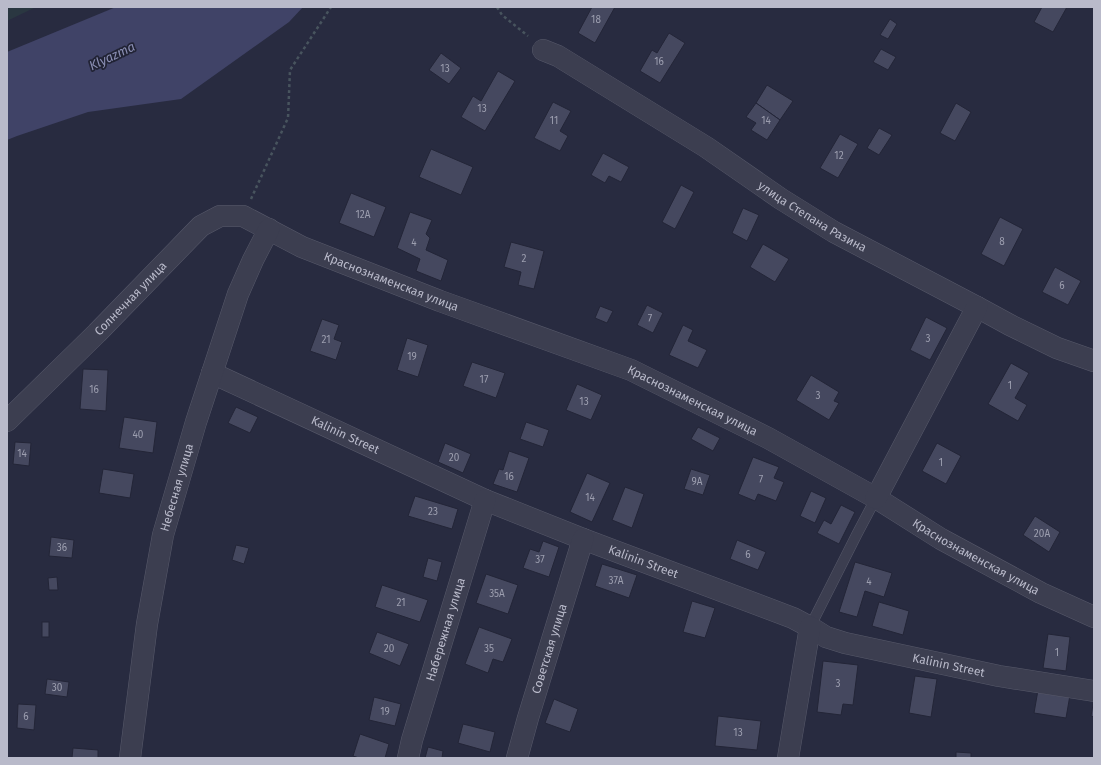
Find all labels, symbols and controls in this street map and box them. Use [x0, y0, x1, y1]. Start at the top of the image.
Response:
house number: 18 [591, 14, 601, 26]
water label: Klyazma [87, 39, 137, 73]
house number: 16 [654, 56, 664, 68]
house number: 13 [440, 63, 450, 75]
house number: 13 [477, 103, 487, 115]
house number: 11 [550, 115, 558, 127]
house number: 14 [761, 115, 772, 127]
house number: 12 [834, 150, 844, 162]
street label: улица Степана Разина [755, 178, 869, 255]
house number: 12А [355, 209, 371, 221]
house number: 8 [999, 236, 1005, 248]
house number: 4 [411, 237, 417, 249]
street label: Краснознаменская улица [322, 249, 460, 314]
house number: 2 [522, 253, 527, 265]
street label: Солнечная улица [92, 259, 170, 338]
house number: 6 [1059, 280, 1065, 292]
house number: 7 [648, 313, 653, 325]
house number: 3 [926, 333, 931, 345]
house number: 21 [321, 334, 331, 346]
house number: 19 [407, 351, 417, 363]
street label: Краснознаменская улица [625, 362, 760, 439]
house number: 17 [480, 374, 489, 386]
house number: 1 [1008, 380, 1012, 392]
house number: 16 [89, 384, 99, 396]
house number: 3 [816, 390, 821, 402]
house number: 13 [579, 396, 589, 408]
street label: Kalinin Street [309, 413, 382, 457]
house number: 40 [133, 429, 144, 441]
street label: Небесная улица [157, 442, 196, 533]
house number: 14 [17, 448, 28, 460]
house number: 20 [449, 452, 460, 464]
house number: 1 [939, 457, 943, 469]
house number: 16 [504, 471, 514, 483]
house number: 7 [759, 474, 764, 486]
house number: 9А [692, 476, 703, 488]
house number: 14 [585, 492, 596, 504]
house number: 23 [428, 506, 438, 518]
street label: Краснознаменская улица [910, 516, 1042, 598]
house number: 20А [1034, 528, 1050, 540]
house number: 36 [57, 542, 67, 554]
street label: Kalinin Street [606, 542, 681, 581]
house number: 6 [745, 549, 751, 561]
house number: 37 [535, 554, 545, 566]
house number: 37А [609, 575, 624, 587]
street label: Набережная улица [423, 576, 468, 683]
house number: 4 [866, 576, 872, 588]
house number: 35А [489, 588, 505, 600]
house number: 21 [396, 597, 406, 609]
street label: Советская улица [529, 602, 570, 695]
house number: 20 [384, 643, 395, 655]
house number: 35 [484, 643, 494, 655]
house number: 1 [1055, 647, 1059, 659]
street label: Kalinin Street [911, 651, 987, 680]
house number: 3 [836, 678, 841, 690]
house number: 30 [52, 682, 63, 694]
house number: 19 [380, 706, 390, 718]
house number: 6 [23, 711, 29, 723]
house number: 13 [733, 727, 743, 739]

